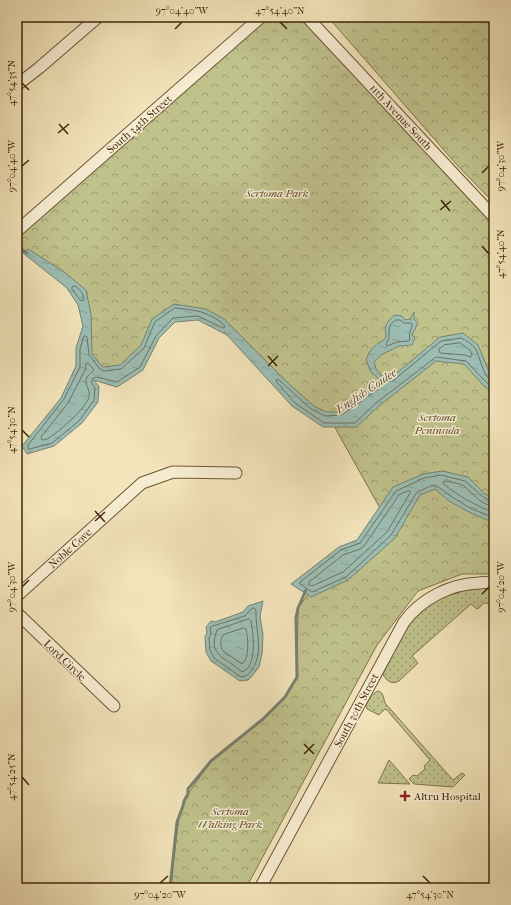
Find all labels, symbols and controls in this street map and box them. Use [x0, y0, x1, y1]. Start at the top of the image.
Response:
text: 97°04'40"W [156, 5, 209, 17]
text: 47°54'40"N [255, 5, 305, 17]
text: 47°54'35"N [6, 59, 18, 106]
street label: 11th Avenue South [367, 82, 435, 154]
street label: South 34th Street [104, 92, 175, 156]
text: 97°04'40"W [6, 139, 18, 192]
text: 97°04'30"W [495, 140, 507, 191]
park label: Sertoma Park [244, 187, 309, 200]
text: 47°54'40"N [495, 229, 507, 279]
water label: English Coulee [332, 365, 400, 417]
text: 47°54'30"N [6, 406, 18, 454]
park label: Sertoma Peninsula [414, 411, 460, 437]
street label: Noble Cove [46, 525, 95, 571]
text: 97°04'20"W [495, 560, 507, 613]
text: 97°04'30"W [6, 561, 18, 612]
street label: Lord Circle [41, 637, 89, 684]
street label: South 30th Street [331, 671, 381, 749]
text: 47°54'25"N [6, 753, 18, 801]
marker: Altru Hospital [399, 790, 411, 802]
place label: Altru Hospital [413, 790, 481, 803]
park label: Sertoma Walking Park [198, 805, 263, 831]
text: 97°04'20"W [134, 889, 187, 901]
text: 47°54'30"N [406, 889, 454, 901]

